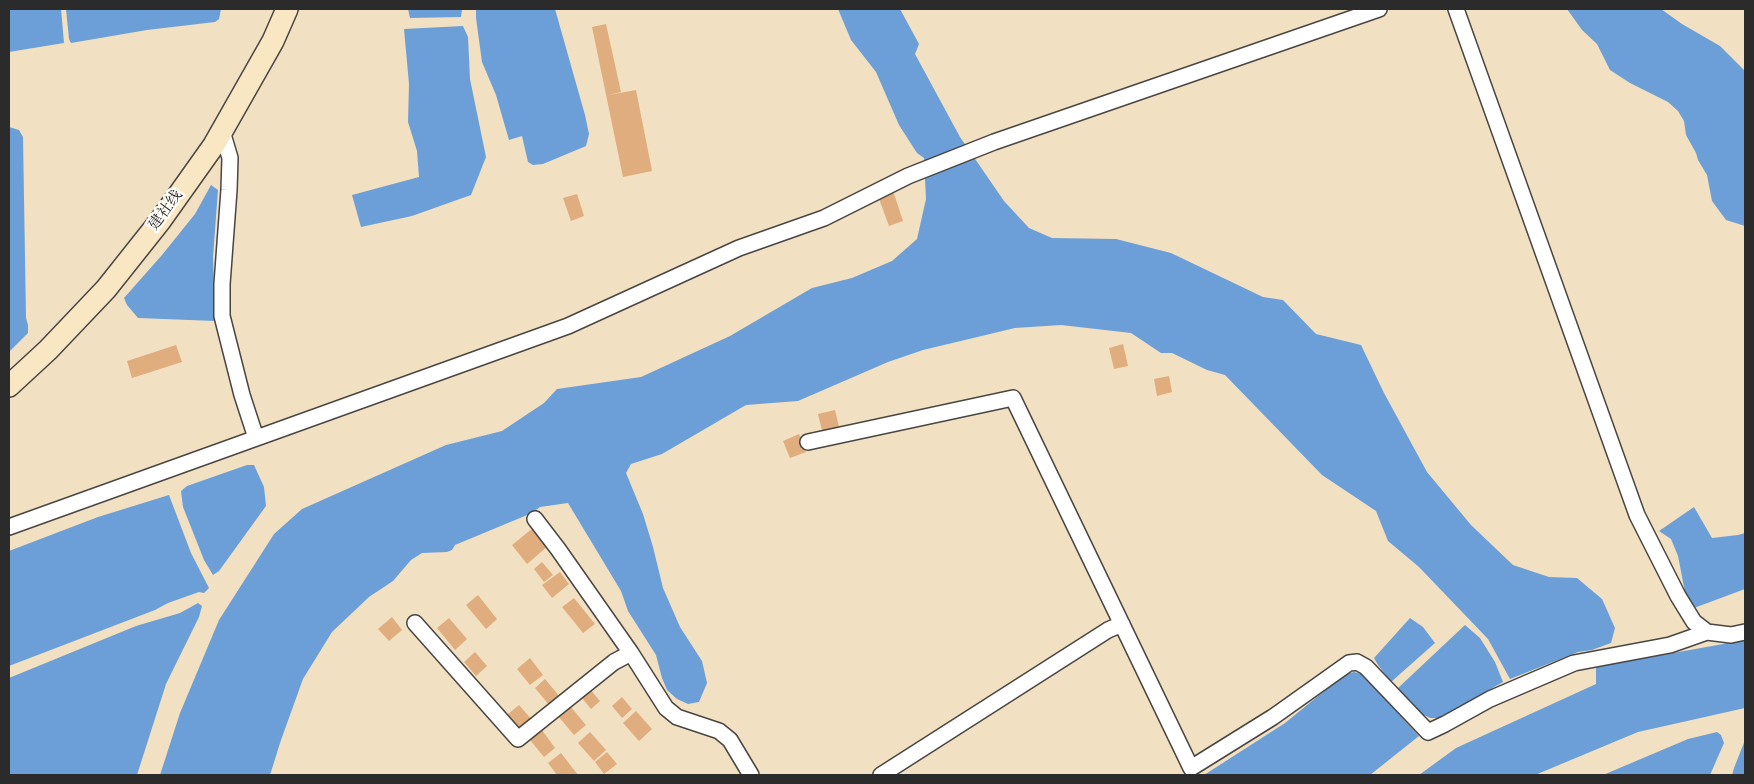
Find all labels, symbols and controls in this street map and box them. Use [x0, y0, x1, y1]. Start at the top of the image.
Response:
street label: 建社线 [146, 188, 188, 234]

